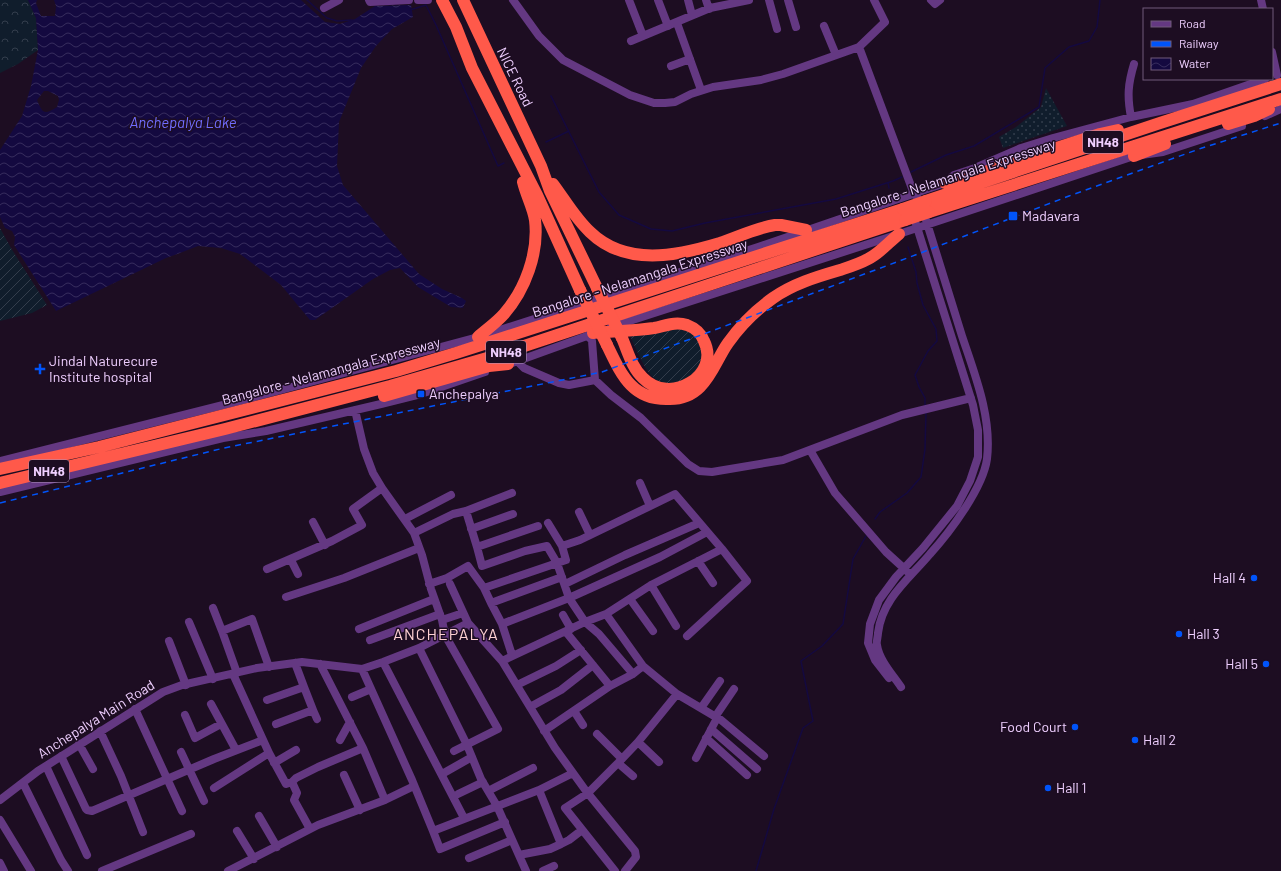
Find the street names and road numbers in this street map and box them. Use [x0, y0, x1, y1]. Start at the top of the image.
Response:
street label: NICE Road [494, 44, 537, 109]
road number: NH48 [1083, 131, 1123, 153]
street label: Bangalore - Nelamangala Expressway [838, 134, 1058, 220]
street label: Bangalore - Nelamangala Expressway [530, 234, 750, 320]
street label: Bangalore - Nelamangala Expressway [220, 333, 442, 408]
road number: NH48 [486, 341, 526, 363]
road number: NH48 [29, 460, 69, 482]
street label: Anchepalya Main Road [34, 676, 157, 761]

